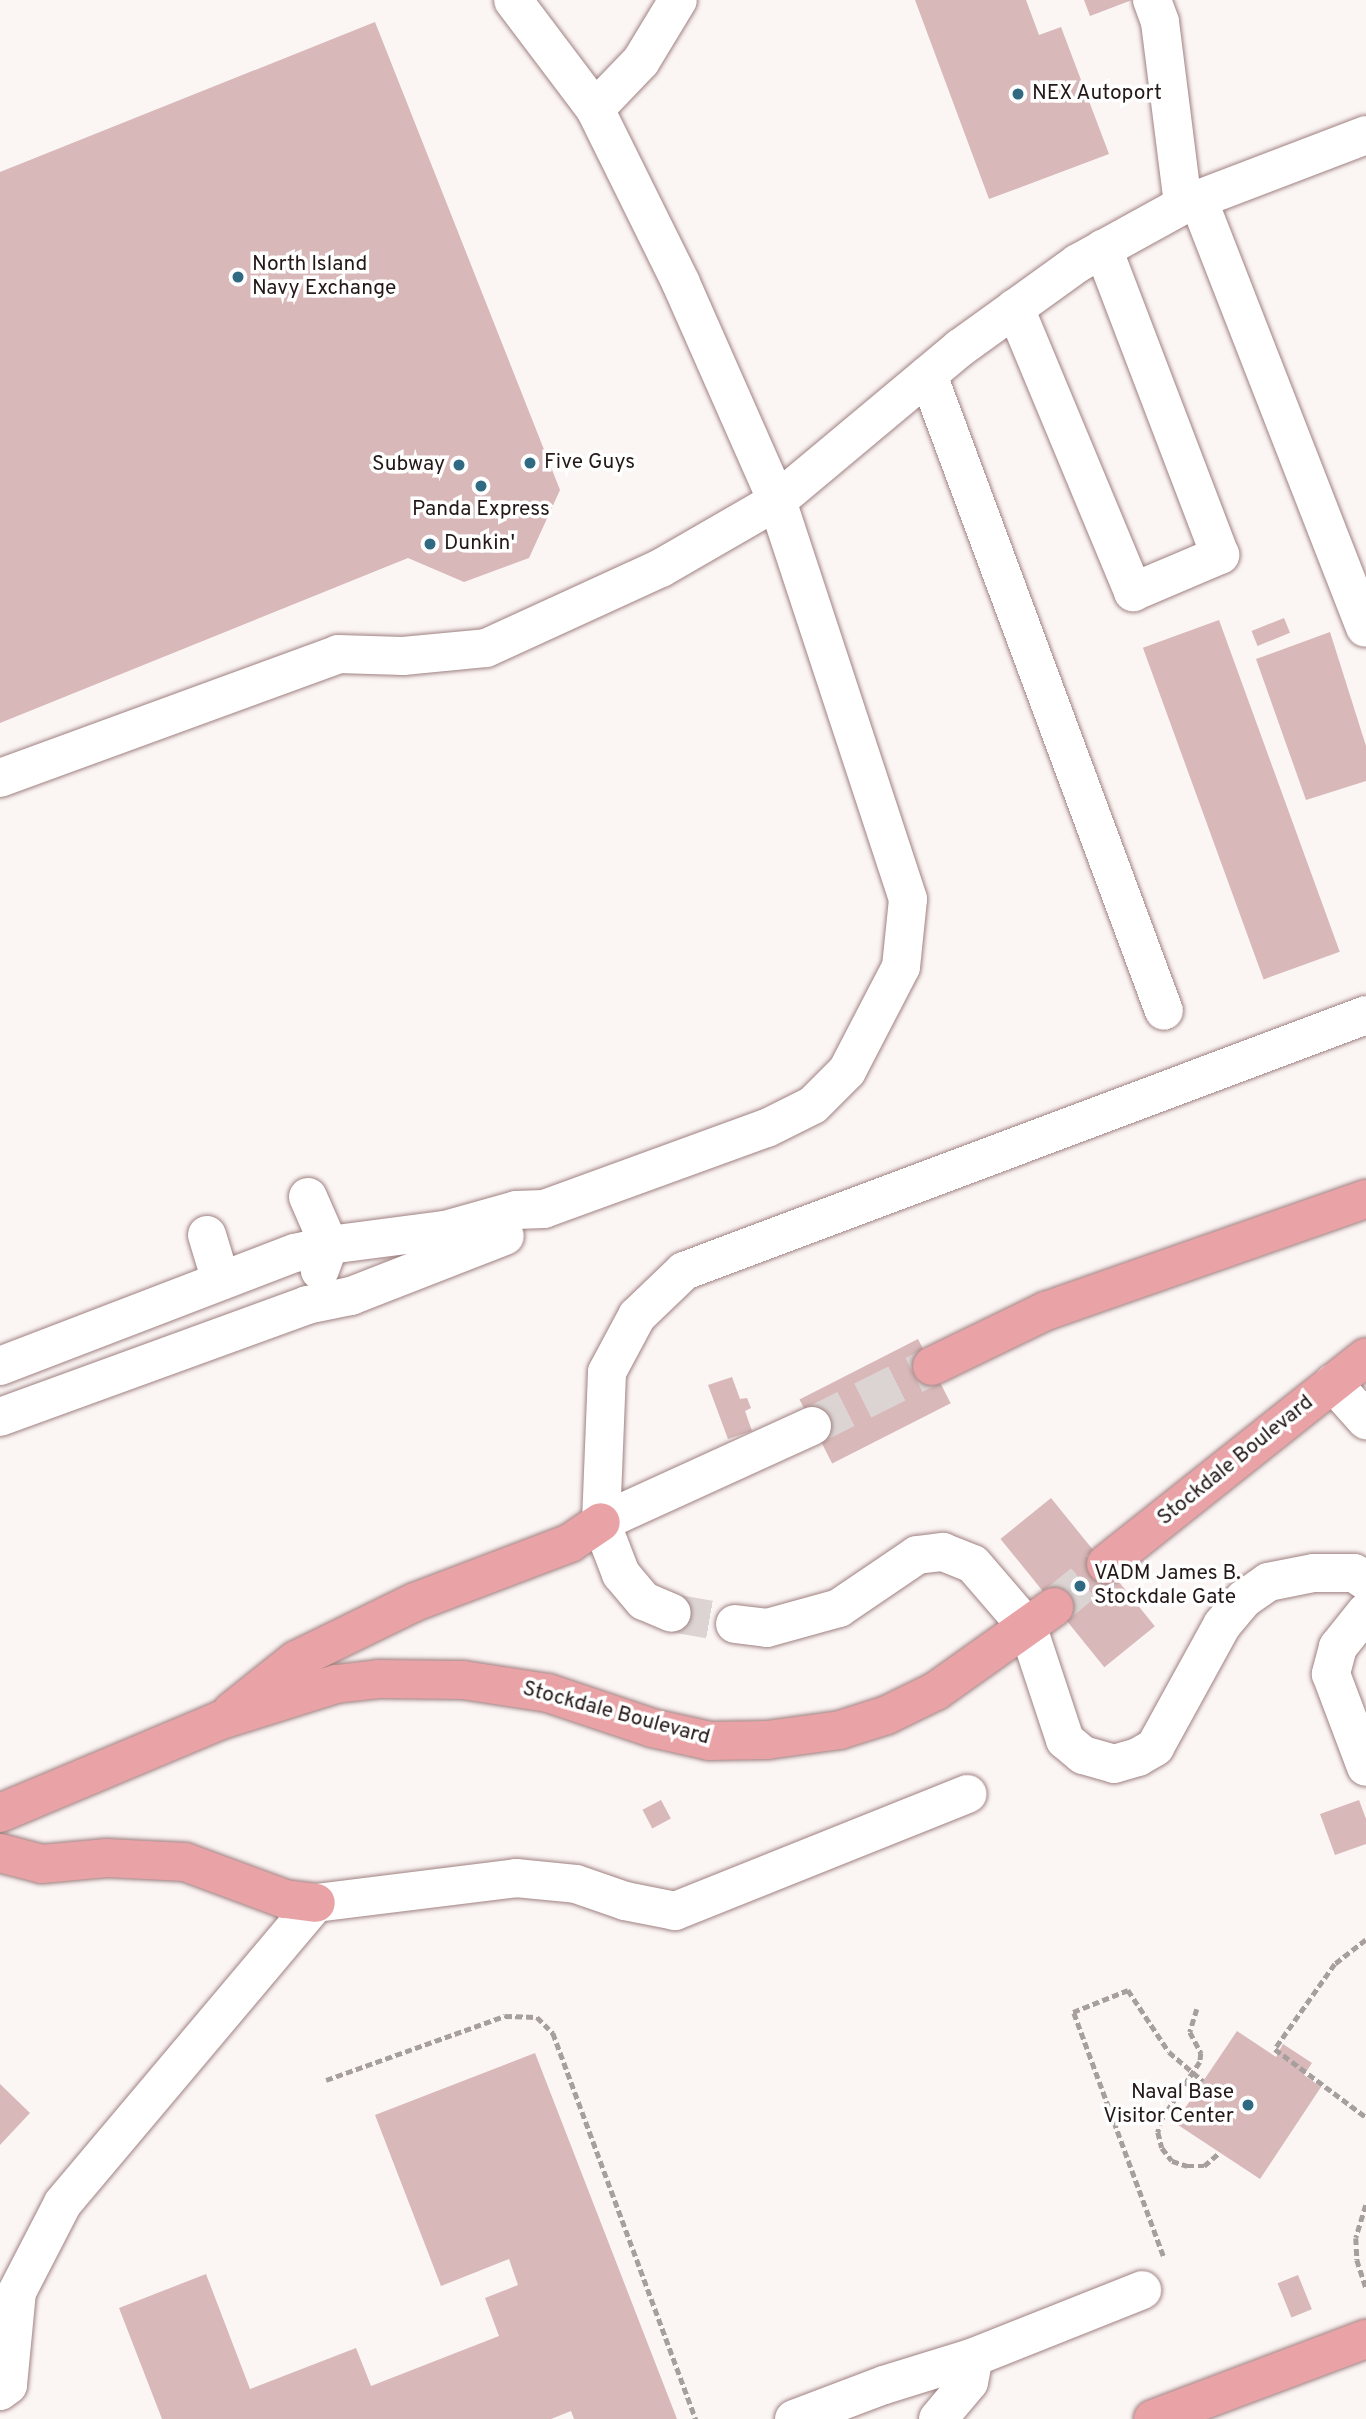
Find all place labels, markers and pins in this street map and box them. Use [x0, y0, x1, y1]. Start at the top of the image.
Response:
place label: NEX Autoport [1032, 81, 1163, 107]
marker: NEX Autoport [1010, 86, 1026, 102]
place label: North Island Navy Exchange [252, 252, 396, 302]
marker: North Island Navy Exchange [230, 269, 246, 285]
place label: Five Guys [544, 450, 635, 476]
place label: Subway [372, 452, 445, 478]
marker: Five Guys [522, 455, 538, 471]
marker: Subway [451, 457, 467, 473]
marker: Panda Express [473, 478, 489, 494]
place label: Panda Express [412, 497, 550, 523]
place label: Dunkin' [444, 531, 515, 557]
marker: Dunkin' [422, 536, 438, 552]
place label: VADM James B. Stockdale Gate [1094, 1561, 1241, 1611]
marker: VADM James B. Stockdale Gate [1072, 1578, 1088, 1594]
place label: Naval Base Visitor Center [1103, 2080, 1234, 2130]
marker: Naval Base Visitor Center [1240, 2097, 1256, 2113]

